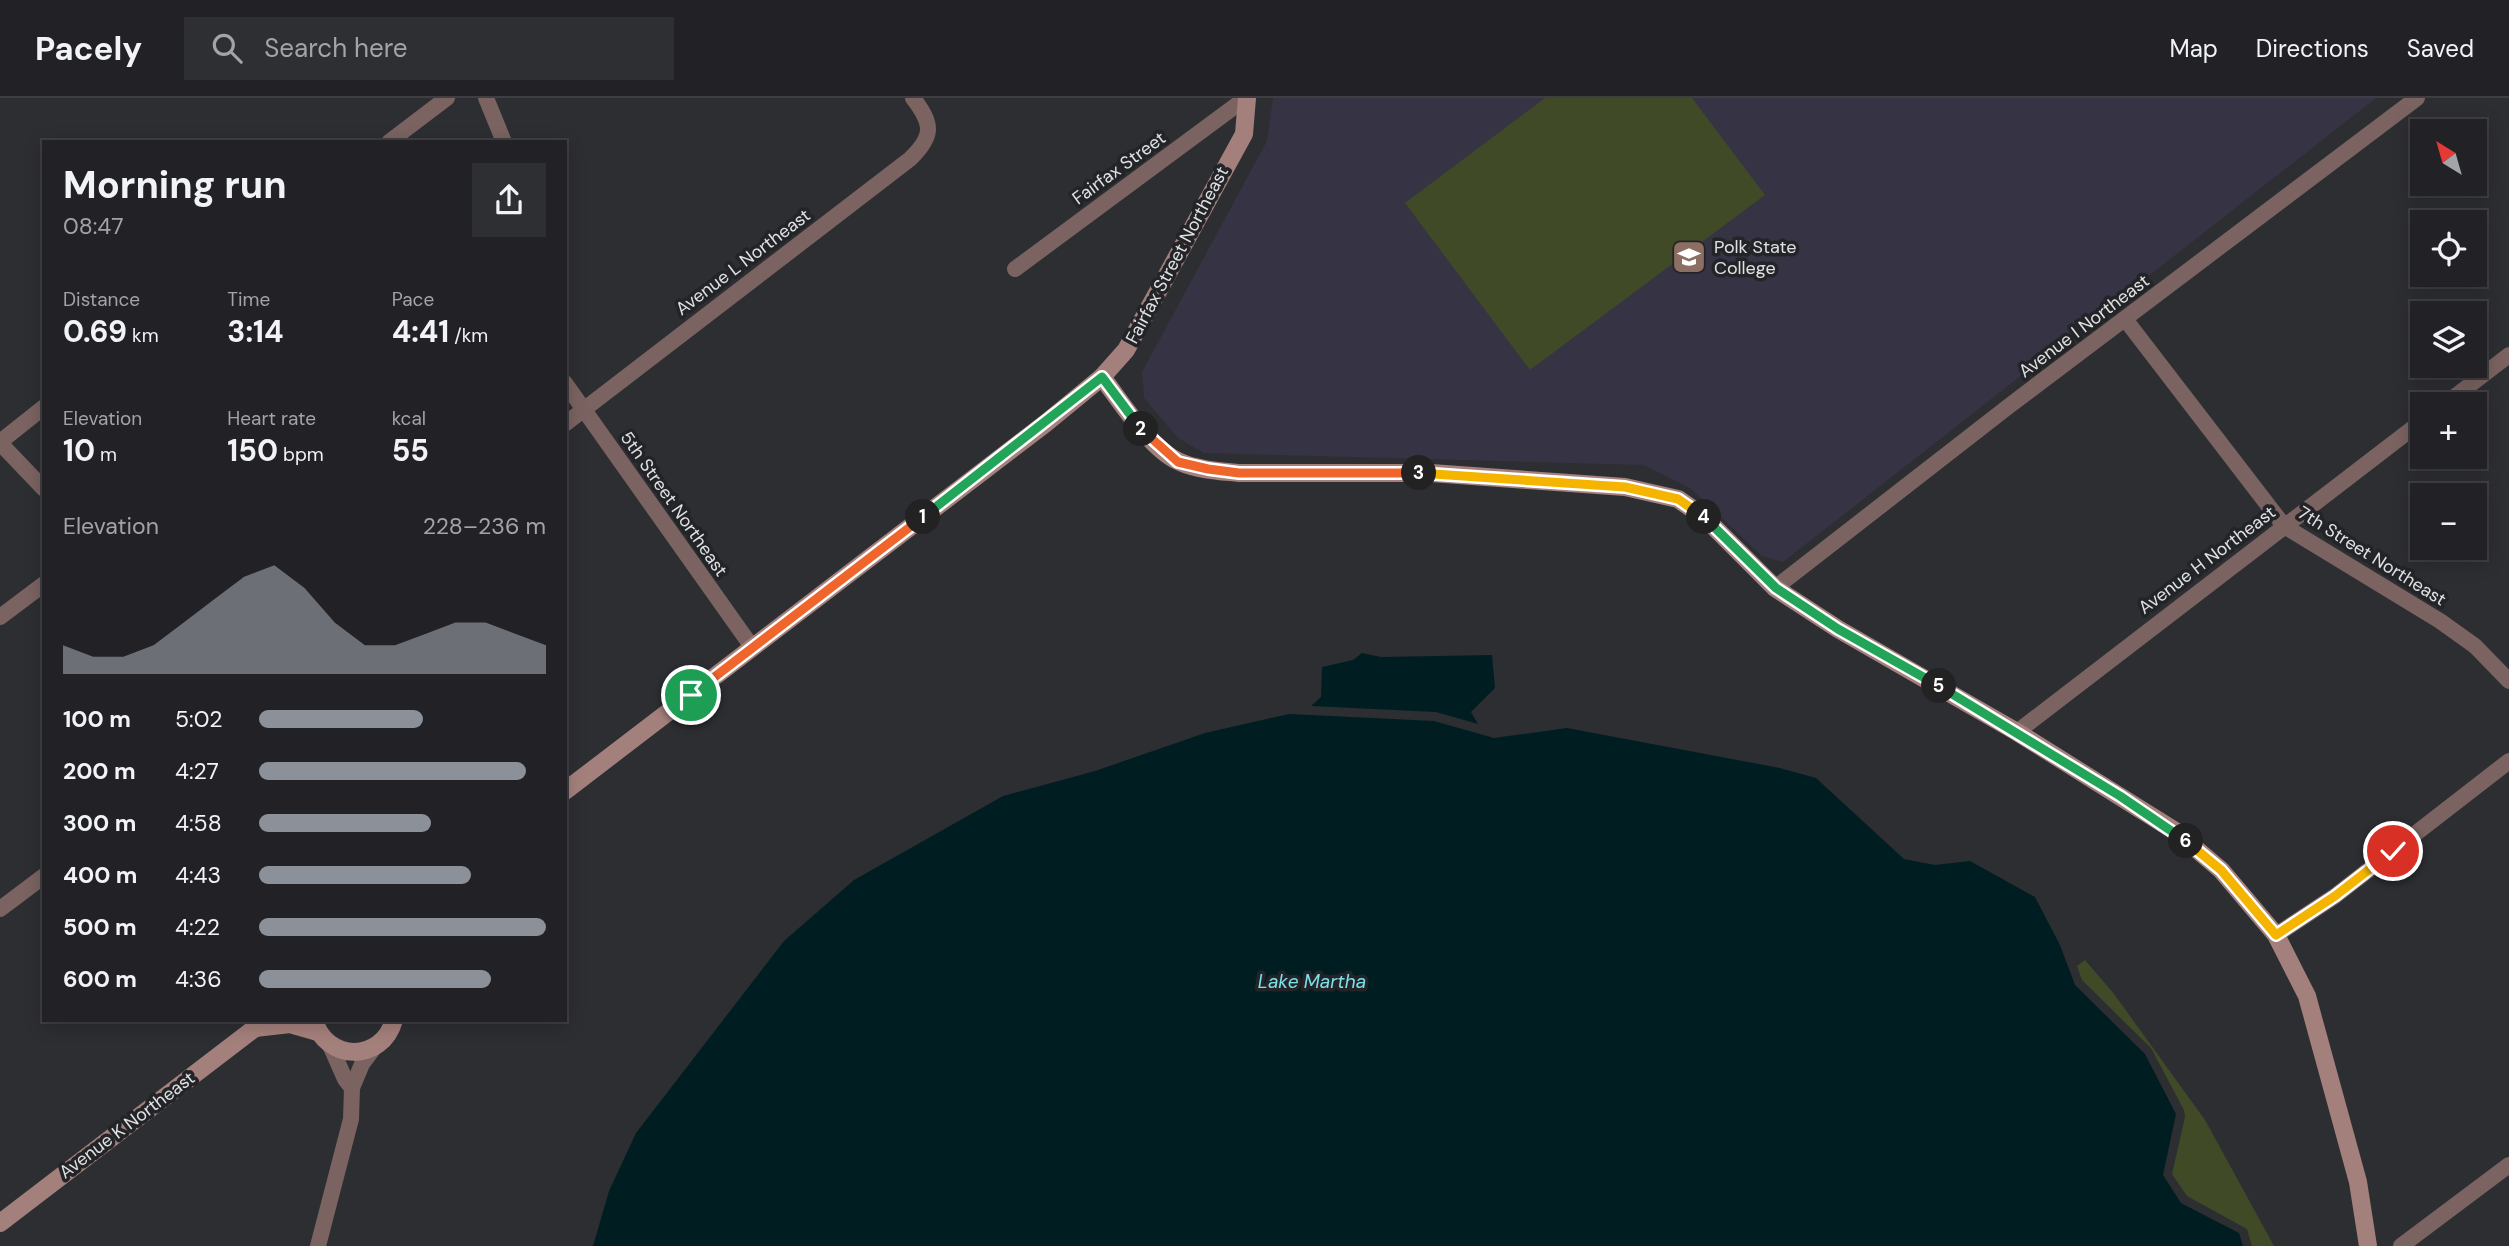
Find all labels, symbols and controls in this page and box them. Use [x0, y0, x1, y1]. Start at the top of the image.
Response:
search box [184, 17, 674, 80]
text: Pacely [35, 27, 142, 70]
icon: search [208, 29, 246, 67]
text: Search here [264, 31, 408, 65]
text: Map [2170, 33, 2218, 64]
text: Directions [2256, 33, 2369, 64]
text: Saved [2407, 33, 2474, 64]
north arrow [2410, 119, 2487, 196]
map controls [2410, 119, 2487, 560]
street label: Fairfax Street [1067, 126, 1171, 210]
text: Morning run [63, 160, 287, 210]
street label: Fairfax Street Northeast [1120, 162, 1234, 348]
button: share [472, 163, 546, 237]
street label: Avenue L Northeast [671, 203, 815, 321]
button: locate [2410, 210, 2487, 287]
text: 08:47 [63, 211, 124, 241]
place label: Polk State College [1714, 235, 1797, 280]
school or university icon: Polk State College [1670, 238, 1708, 276]
street label: Avenue I Northeast [2014, 269, 2154, 383]
text: Distance [63, 287, 140, 312]
text: Time [227, 287, 270, 312]
text: Pace [392, 287, 434, 312]
button: layers [2410, 301, 2487, 378]
text: 0.69 [63, 312, 127, 351]
text: 3:14 [227, 312, 283, 351]
text: 4:41 [392, 312, 449, 351]
text: km [127, 323, 159, 348]
text: /km [449, 323, 488, 348]
button: + [2410, 392, 2487, 469]
text: Elevation [63, 406, 142, 431]
text: Heart rate [227, 406, 316, 431]
text: kcal [392, 406, 426, 431]
pin: 2 [1124, 412, 1158, 446]
text: 2 [1135, 416, 1146, 441]
street label: 5th Street Northeast [615, 427, 733, 581]
text: 10 [63, 431, 95, 470]
text: 150 [227, 431, 278, 470]
text: 55 [392, 431, 429, 470]
text: m [95, 442, 117, 467]
text: bpm [278, 442, 324, 467]
pin: 3 [1402, 456, 1436, 490]
text: 3 [1413, 460, 1424, 485]
button: − [2410, 483, 2487, 560]
pin: 1 [906, 500, 940, 534]
pin: 4 [1686, 500, 1722, 534]
street label: Avenue H Northeast [2134, 500, 2280, 620]
street label: 7th Street Northeast [2293, 501, 2451, 611]
text: 1 [919, 504, 926, 529]
text: 4 [1697, 504, 1710, 529]
text: Elevation [63, 511, 159, 541]
text: 228–236 m [423, 511, 546, 541]
pin [661, 665, 721, 725]
pin: 5 [1922, 668, 1956, 704]
text: 5 [1933, 673, 1944, 698]
icon: arrive [672, 676, 710, 714]
text: 100 m [63, 704, 131, 734]
text: 5:02 [175, 704, 222, 734]
text: 200 m [63, 756, 136, 786]
text: 4:27 [175, 756, 219, 786]
text: 300 m [63, 808, 136, 838]
text: 4:58 [175, 808, 222, 838]
pin [2363, 821, 2423, 881]
pin: 6 [2168, 824, 2204, 858]
text: 6 [2179, 828, 2192, 853]
icon: check [2374, 832, 2412, 870]
text: 400 m [63, 860, 137, 890]
text: 4:43 [175, 860, 221, 890]
text: 500 m [63, 912, 137, 942]
text: 4:22 [175, 912, 220, 942]
text: 600 m [63, 964, 137, 994]
text: 4:36 [175, 964, 222, 994]
water label: Lake Martha [1258, 969, 1366, 994]
street label: Avenue K Northeast [54, 1066, 200, 1184]

